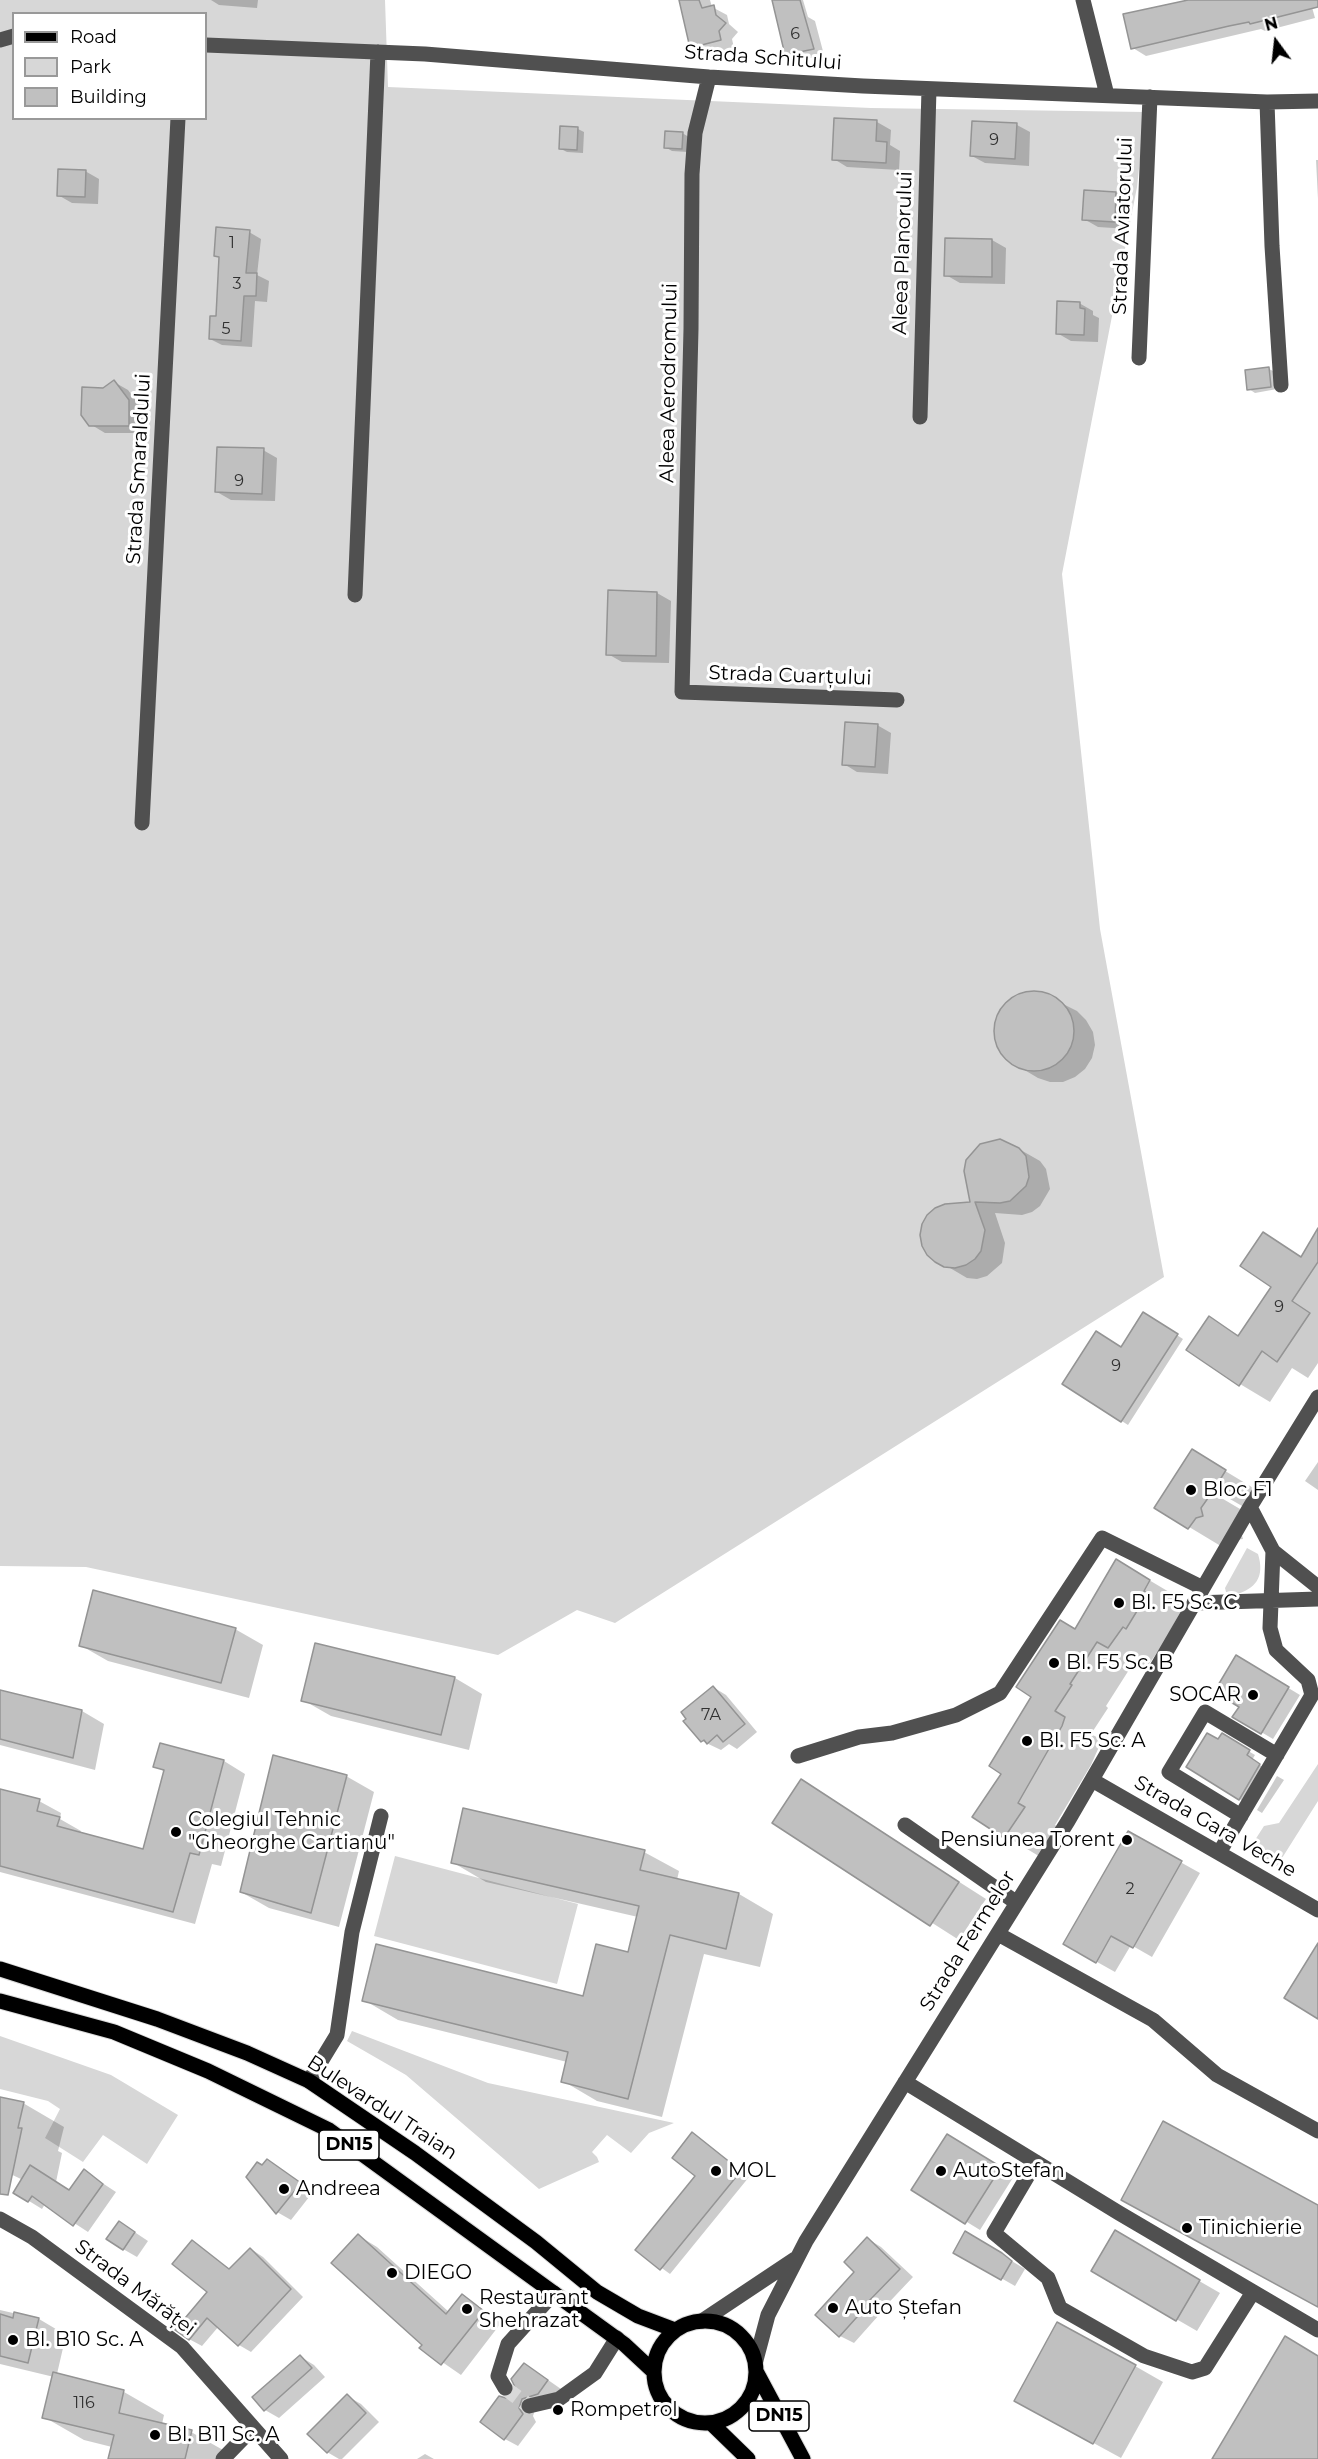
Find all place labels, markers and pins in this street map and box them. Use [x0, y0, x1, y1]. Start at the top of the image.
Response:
place label: Bloc F1 [1203, 1478, 1273, 1502]
marker: Bloc F1 [1184, 1483, 1198, 1497]
place label: Bl. F5 Sc. C [1131, 1591, 1237, 1615]
marker: Bl. F5 Sc. C [1112, 1596, 1126, 1610]
place label: Bl. F5 Sc. B [1066, 1651, 1173, 1675]
marker: Bl. F5 Sc. B [1047, 1656, 1061, 1670]
place label: SOCAR [1169, 1683, 1241, 1707]
marker: SOCAR [1246, 1688, 1260, 1702]
place label: Bl. F5 Sc. A [1039, 1729, 1146, 1753]
marker: Bl. F5 Sc. A [1020, 1734, 1034, 1748]
place label: Colegiul Tehnic "Gheorghe Cartianu" [188, 1808, 395, 1855]
marker: Colegiul Tehnic "Gheorghe Cartianu" [169, 1825, 183, 1839]
place label: Pensiunea Torent [940, 1828, 1115, 1852]
marker: Pensiunea Torent [1120, 1833, 1134, 1847]
place label: MOL [728, 2159, 776, 2183]
place label: AutoStefan [953, 2159, 1065, 2183]
marker: MOL [709, 2164, 723, 2178]
marker: AutoStefan [934, 2164, 948, 2178]
place label: Andreea [296, 2177, 381, 2201]
marker: Andreea [277, 2182, 291, 2196]
place label: Tinichierie [1199, 2216, 1302, 2240]
marker: Tinichierie [1180, 2221, 1194, 2235]
place label: DIEGO [404, 2261, 472, 2285]
marker: DIEGO [385, 2266, 399, 2280]
place label: Restaurant Shehrazat [479, 2286, 589, 2333]
place label: Auto Ștefan [845, 2296, 962, 2320]
marker: Auto Ștefan [826, 2301, 840, 2315]
marker: Restaurant Shehrazat [460, 2302, 474, 2316]
place label: Bl. B10 Sc. A [25, 2328, 143, 2352]
marker: Bl. B10 Sc. A [6, 2333, 20, 2347]
place label: Rompetrol [570, 2398, 678, 2422]
marker: Rompetrol [551, 2403, 565, 2417]
place label: Bl. B11 Sc. A [167, 2423, 279, 2447]
marker: Bl. B11 Sc. A [148, 2428, 162, 2442]

